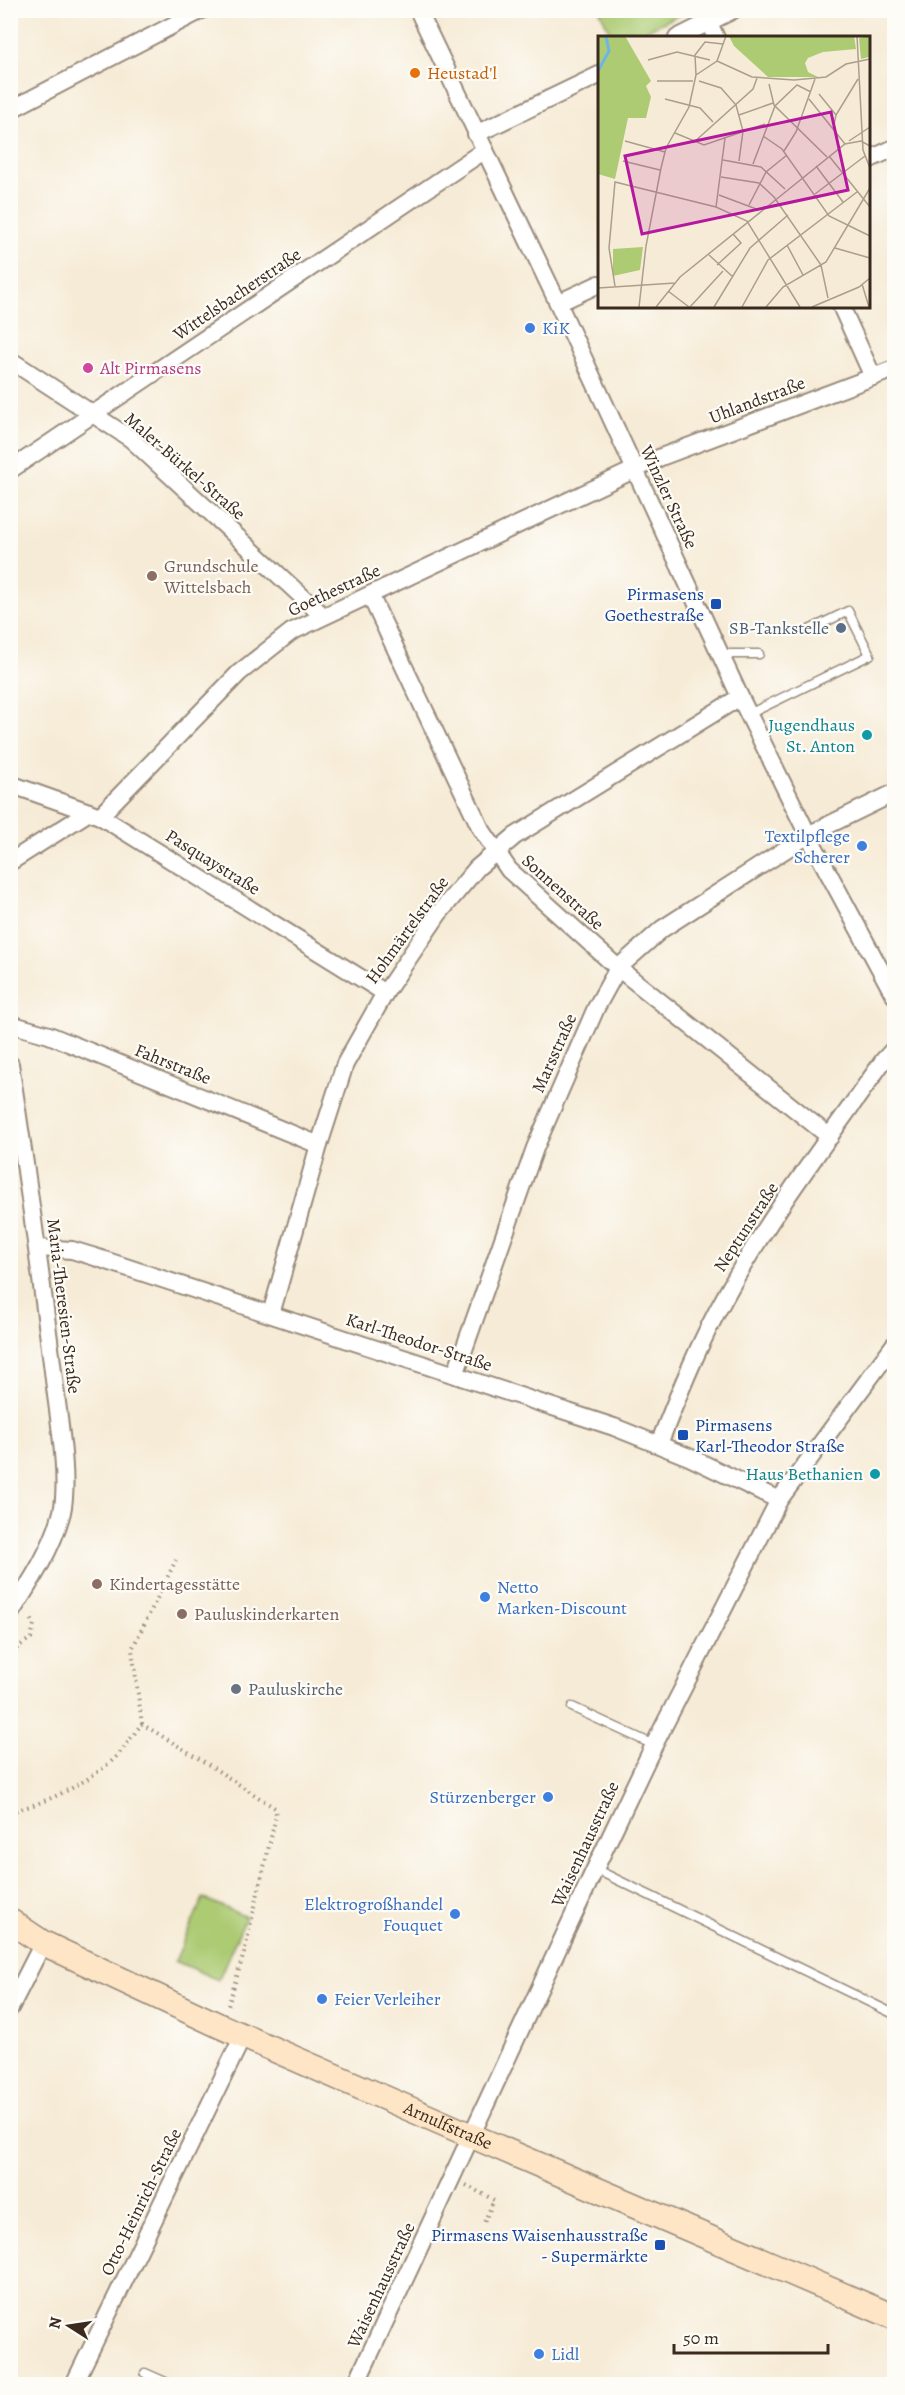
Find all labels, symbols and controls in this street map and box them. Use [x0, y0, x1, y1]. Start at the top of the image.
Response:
inset map [598, 36, 869, 308]
place label: Heustad'l [427, 61, 497, 85]
marker: Heustad'l [408, 66, 422, 80]
street label: Wittelsbacherstraße [168, 242, 306, 346]
place label: KiK [542, 316, 570, 340]
marker: KiK [523, 321, 537, 335]
place label: Alt Pirmasens [99, 356, 202, 380]
marker: Alt Pirmasens [81, 361, 95, 375]
street label: Uhlandstraße [705, 371, 809, 429]
street label: Maler-Bürkel-Straße [119, 407, 251, 525]
street label: Winzler Straße [634, 441, 703, 553]
place label: Grundschule Wittelsbach [163, 554, 258, 599]
street label: Goethestraße [284, 558, 384, 622]
marker: Grundschule Wittelsbach [145, 569, 159, 583]
place label: Pirmasens Goethestraße [605, 582, 704, 627]
marker: Pirmasens Goethestraße [709, 597, 723, 611]
place label: SB-Tankstelle [729, 616, 829, 640]
marker: SB-Tankstelle [834, 621, 848, 635]
place label: Jugendhaus St. Anton [768, 713, 855, 758]
marker: Jugendhaus St. Anton [860, 728, 874, 742]
street label: Pasquaystraße [161, 823, 265, 901]
place label: Textilpflege Scherer [765, 824, 850, 869]
marker: Textilpflege Scherer [855, 839, 869, 853]
street label: Sonnenstraße [517, 849, 609, 935]
street label: Hohmärtelstraße [360, 871, 454, 989]
street label: Marsstraße [526, 1009, 582, 1097]
street label: Fahrstraße [131, 1038, 215, 1090]
street label: Neptunstraße [708, 1177, 784, 1277]
street label: Maria-Theresien-Straße [41, 1217, 87, 1395]
street label: Karl-Theodor-Straße [343, 1307, 495, 1377]
place label: Pirmasens Karl-Theodor Straße [695, 1413, 845, 1458]
marker: Pirmasens Karl-Theodor Straße [676, 1428, 690, 1442]
place label: Haus Bethanien [745, 1462, 863, 1486]
marker: Haus Bethanien [868, 1467, 882, 1481]
place label: Kindertagesstätte [109, 1572, 240, 1596]
place label: Netto Marken-Discount [497, 1575, 627, 1620]
marker: Kindertagesstätte [90, 1577, 104, 1591]
marker: Netto Marken-Discount [478, 1590, 492, 1604]
place label: Pauluskinderkarten [194, 1602, 339, 1626]
marker: Pauluskinderkarten [175, 1607, 189, 1621]
place label: Pauluskirche [248, 1677, 343, 1701]
marker: Pauluskirche [229, 1682, 243, 1696]
street label: Waisenhausstraße [545, 1777, 625, 1912]
place label: Stürzenberger [430, 1785, 536, 1809]
marker: Stürzenberger [541, 1790, 555, 1804]
place label: Elektrogroßhandel Fouquet [304, 1892, 444, 1937]
marker: Elektrogroßhandel Fouquet [448, 1907, 462, 1921]
place label: Feier Verleiher [334, 1987, 441, 2011]
marker: Feier Verleiher [315, 1992, 329, 2006]
street label: Arnulfstraße [399, 2095, 496, 2155]
street label: Otto-Heinrich-Straße [95, 2124, 187, 2280]
street label: Waisenhausstraße [341, 2218, 421, 2353]
place label: Pirmasens Waisenhausstraße - Supermärkte [431, 2223, 648, 2268]
marker: Pirmasens Waisenhausstraße - Supermärkte [653, 2238, 667, 2252]
north arrow [39, 2296, 99, 2356]
text: N [43, 2315, 67, 2331]
scale bar [674, 2317, 828, 2355]
text: 50 m [683, 2326, 719, 2350]
place label: Lidl [551, 2342, 580, 2366]
marker: Lidl [532, 2347, 546, 2361]

